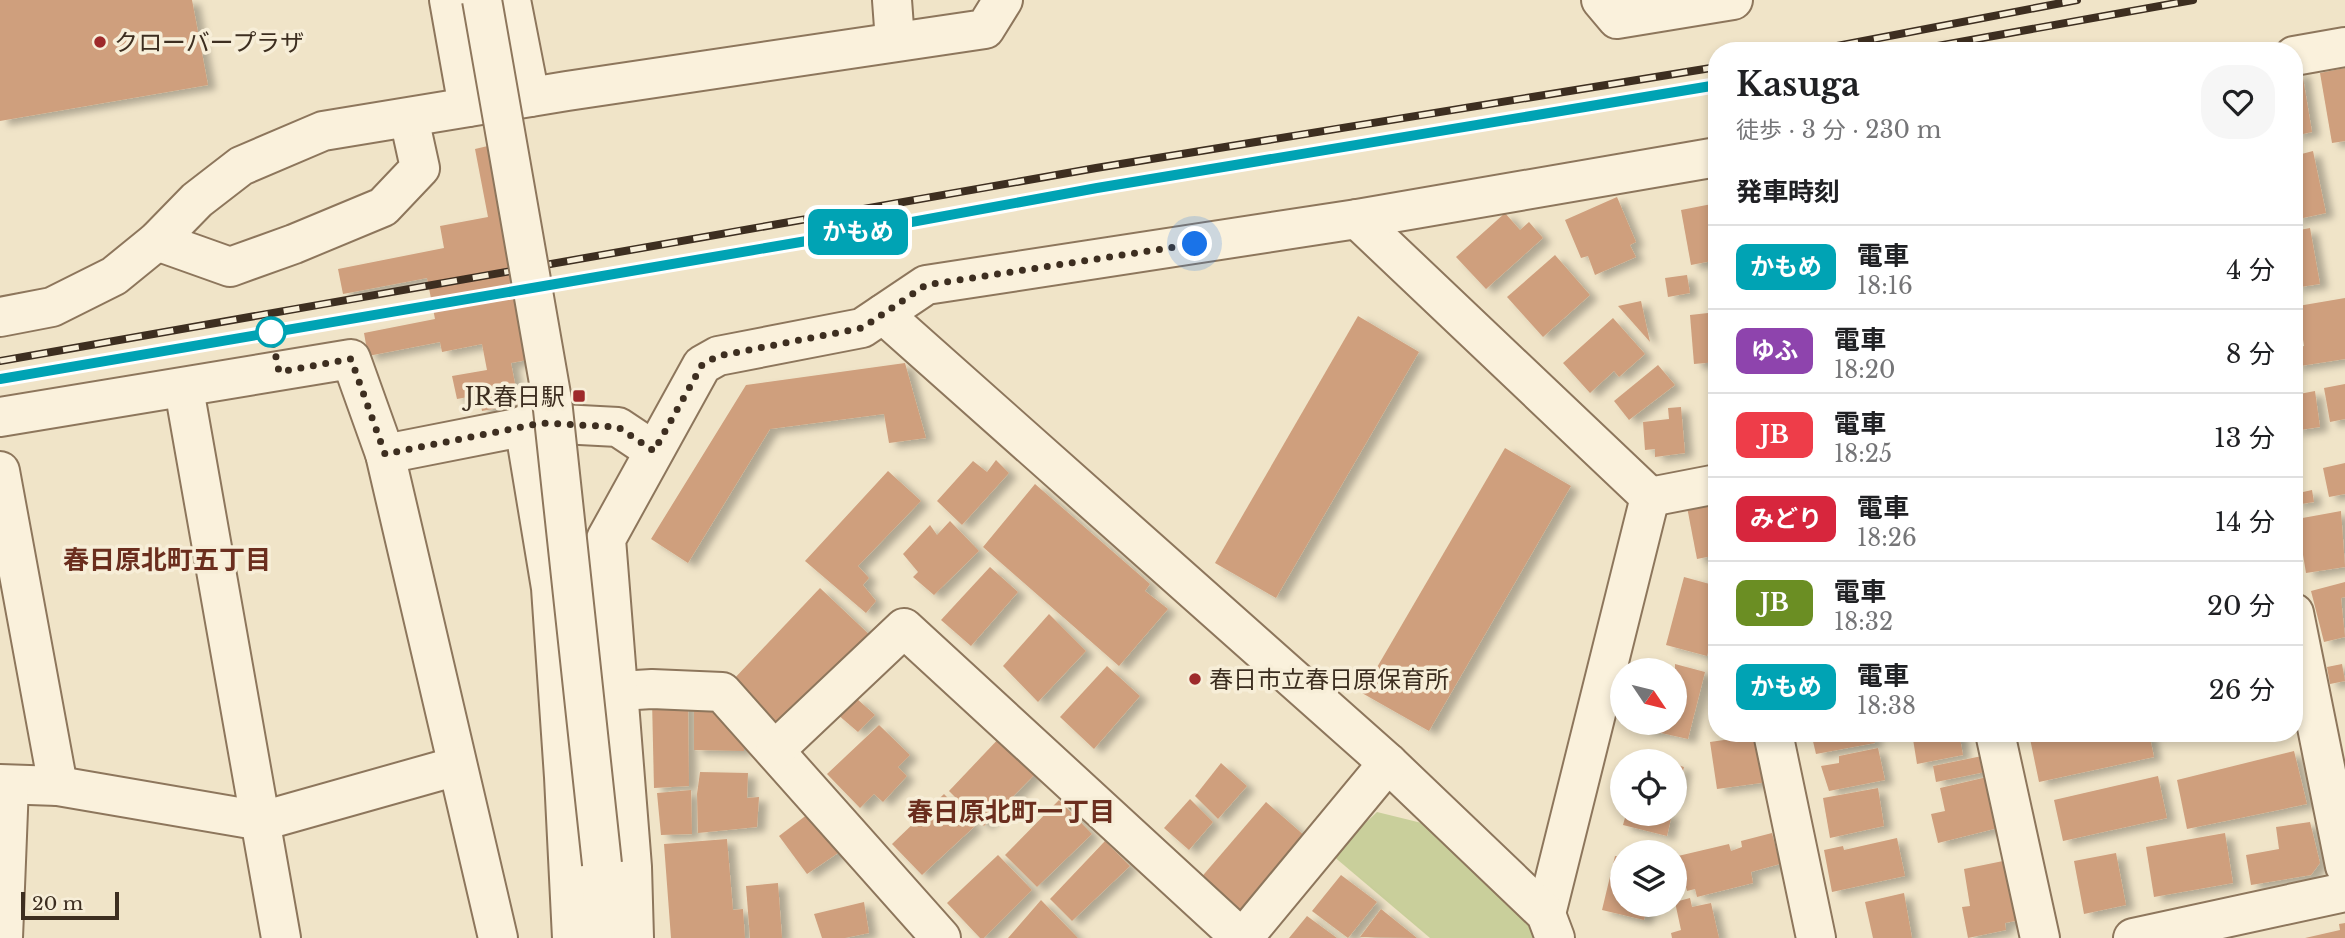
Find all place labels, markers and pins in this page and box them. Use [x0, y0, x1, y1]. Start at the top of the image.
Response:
place label: クローバープラザ [114, 28, 304, 57]
marker: クローバープラザ [92, 34, 108, 50]
unlabelled marker [256, 317, 286, 347]
place label: JR春日駅 [462, 382, 565, 411]
marker: JR春日駅 [571, 388, 587, 404]
place label: 春日市立春日原保育所 [1209, 665, 1449, 694]
marker: 春日市立春日原保育所 [1187, 671, 1203, 687]

